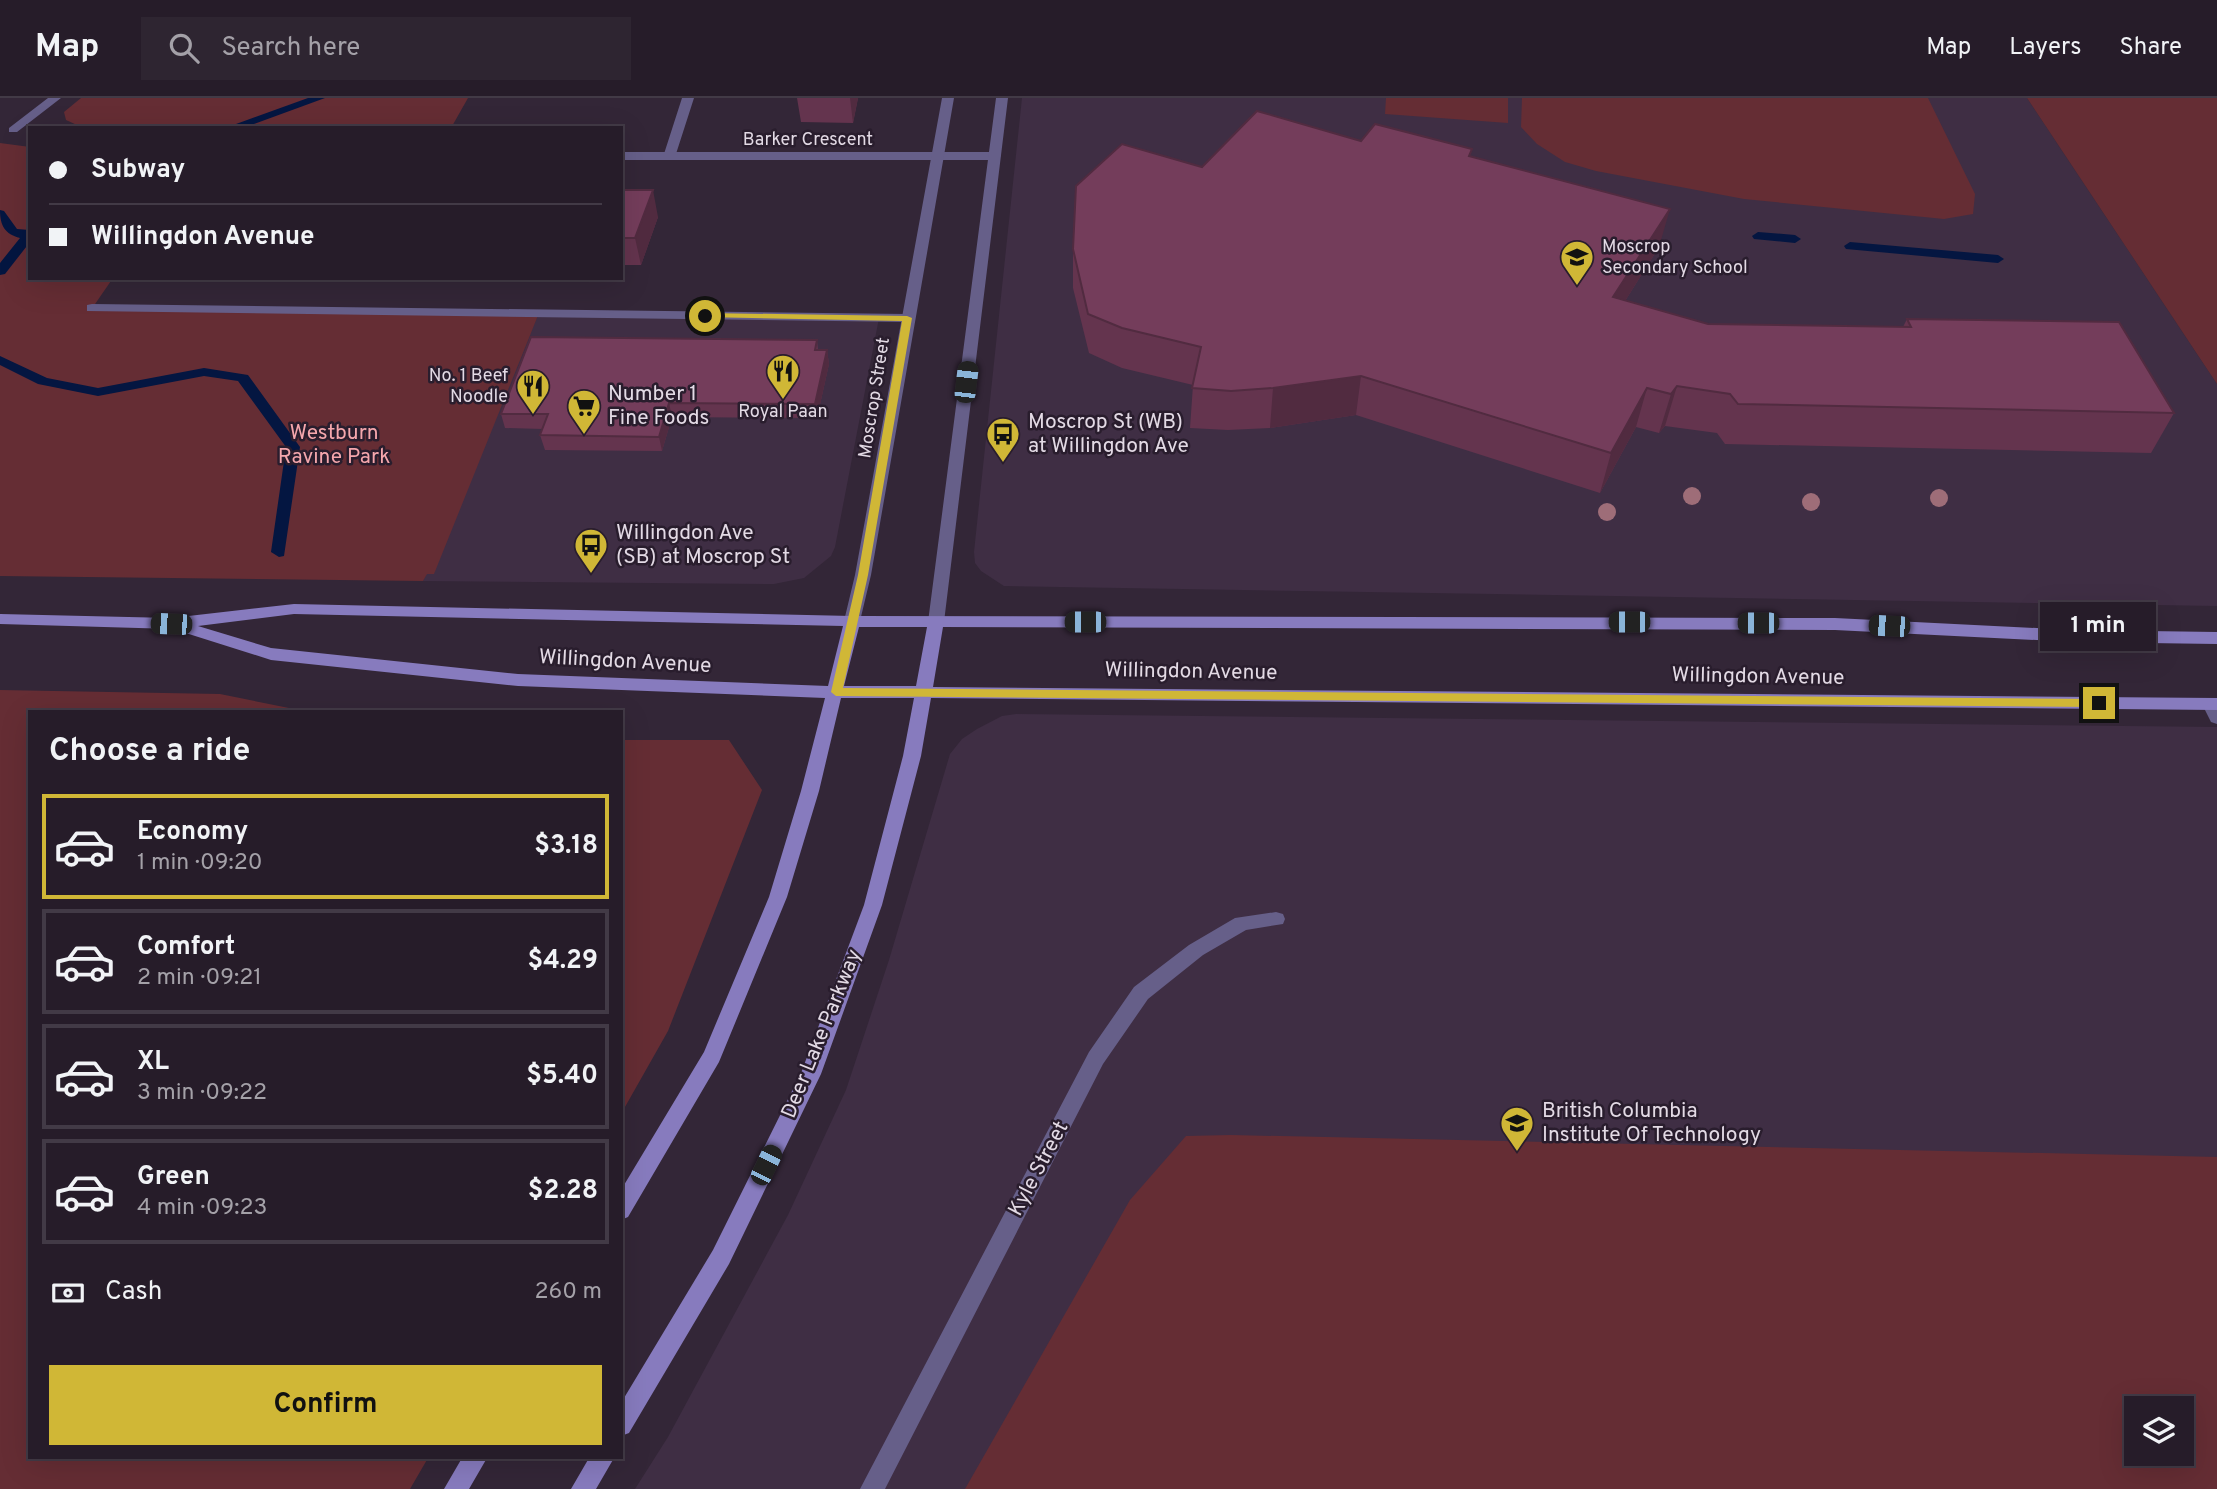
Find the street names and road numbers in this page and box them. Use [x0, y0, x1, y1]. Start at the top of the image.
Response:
street label: Barker Crescent [743, 129, 873, 152]
street label: Moscrop Street [854, 336, 896, 460]
street label: Willingdon Avenue [538, 644, 712, 680]
street label: Willingdon Avenue [1104, 657, 1278, 687]
street label: Willingdon Avenue [1671, 662, 1845, 692]
street label: Deer Lake Parkway [776, 946, 868, 1122]
street label: Kyle Street [1003, 1117, 1075, 1221]

